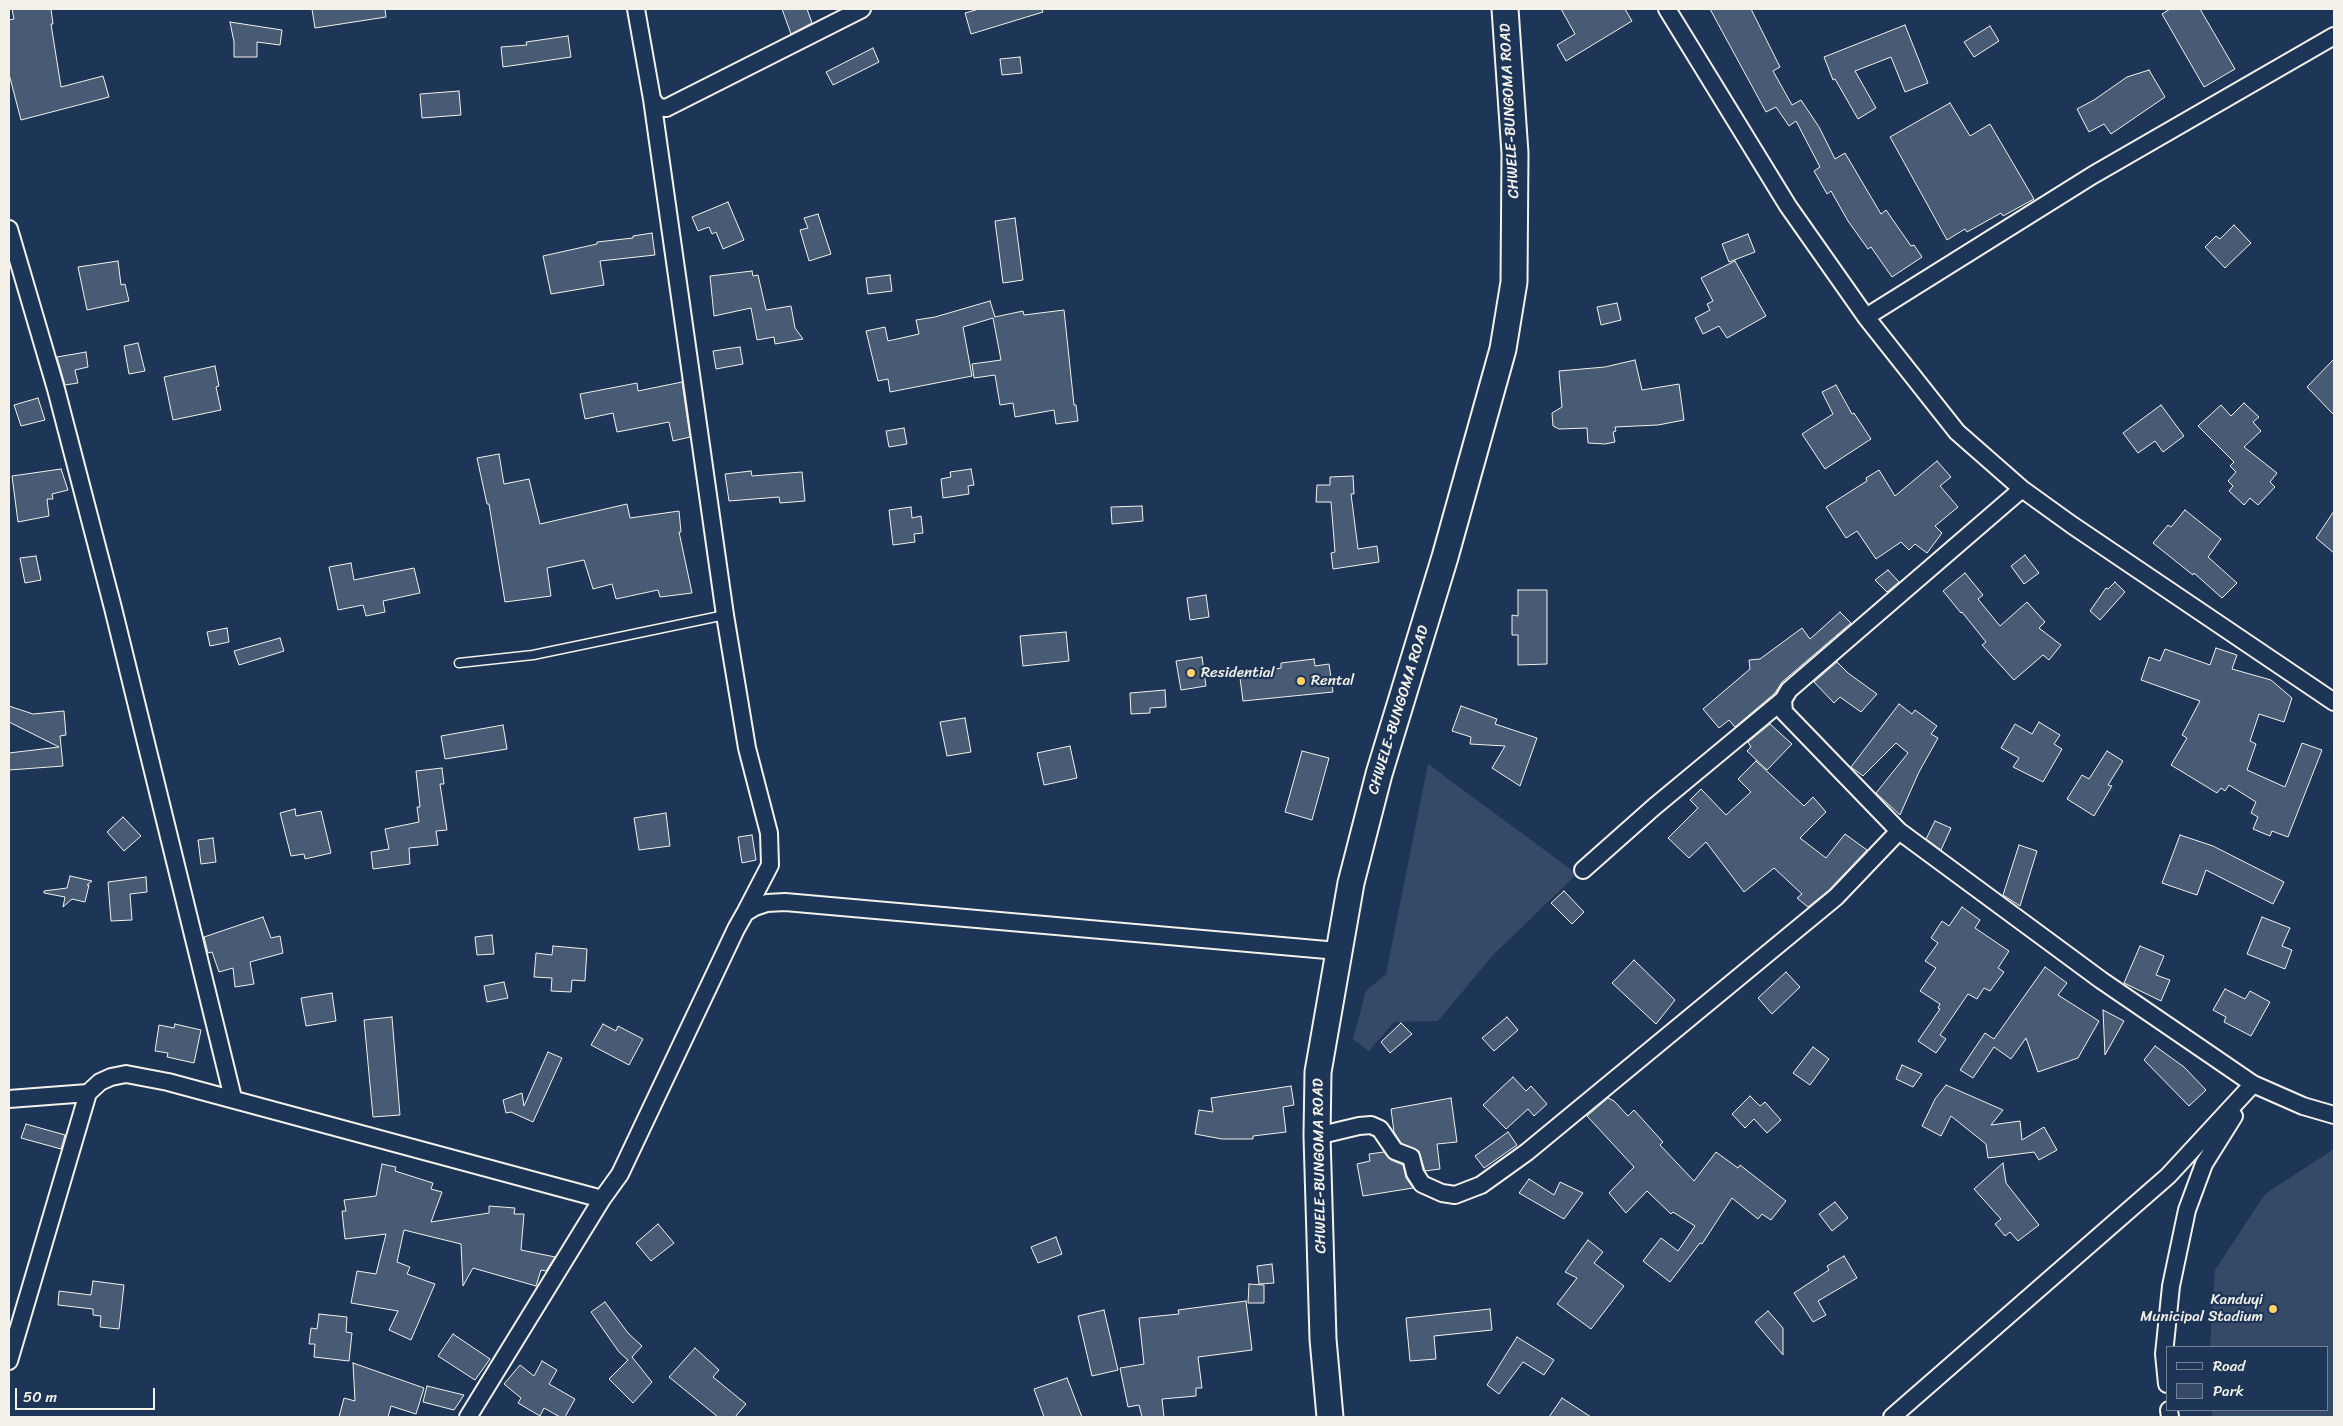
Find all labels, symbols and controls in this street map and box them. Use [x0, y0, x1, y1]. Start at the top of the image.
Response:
street label: CHWELE-BUNGOMA ROAD [1496, 23, 1524, 199]
street label: CHWELE-BUNGOMA ROAD [1365, 624, 1433, 796]
place label: Residential [1201, 664, 1275, 682]
marker: Residential [1185, 667, 1197, 679]
place label: Rental [1311, 672, 1354, 690]
marker: Rental [1295, 675, 1307, 687]
street label: CHWELE-BUNGOMA ROAD [1309, 1078, 1331, 1254]
place label: Kanduyi Municipal Stadium [2140, 1291, 2263, 1326]
marker: Kanduyi Municipal Stadium [2267, 1303, 2279, 1315]
legend [2166, 1346, 2328, 1411]
text: Road [2213, 1353, 2245, 1379]
scale bar [18, 1378, 158, 1410]
text: Park [2213, 1378, 2244, 1404]
text: 50 m [23, 1384, 57, 1410]

